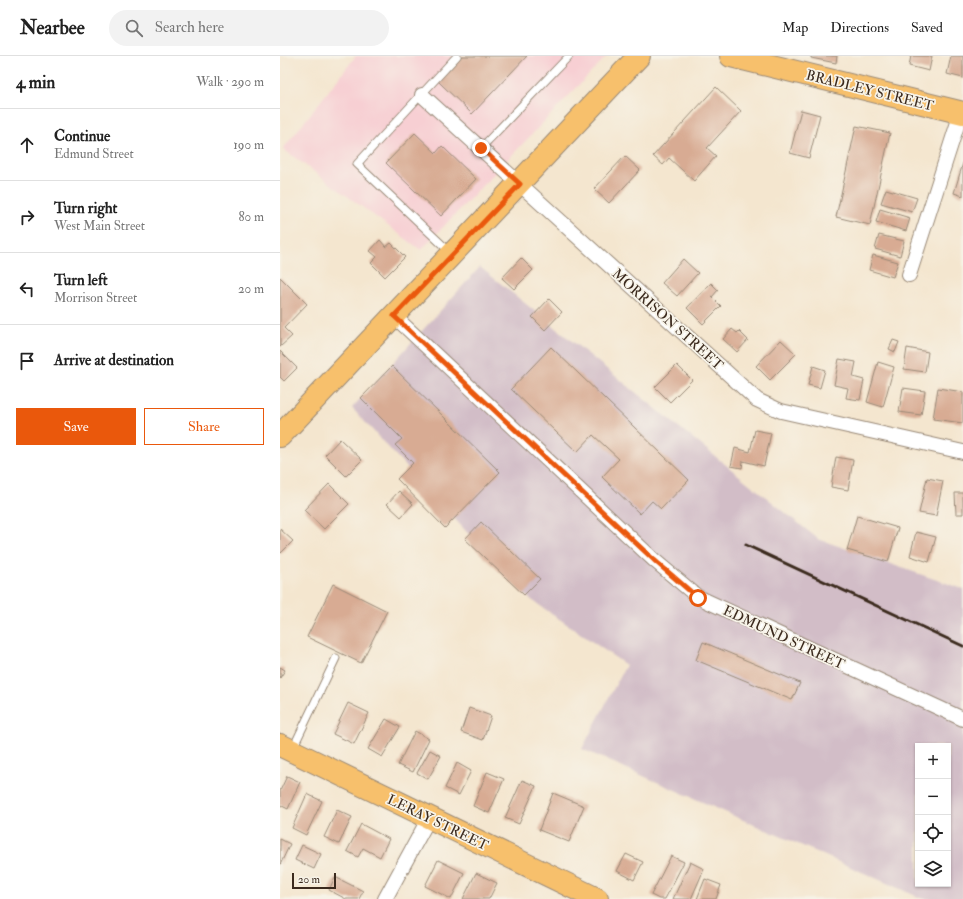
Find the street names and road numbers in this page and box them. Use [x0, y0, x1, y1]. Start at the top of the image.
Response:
street label: BRADLEY STREET [804, 66, 936, 115]
street label: MORRISON STREET [609, 265, 727, 374]
street label: EDMUND STREET [720, 602, 848, 673]
street label: LERAY STREET [385, 791, 491, 854]

